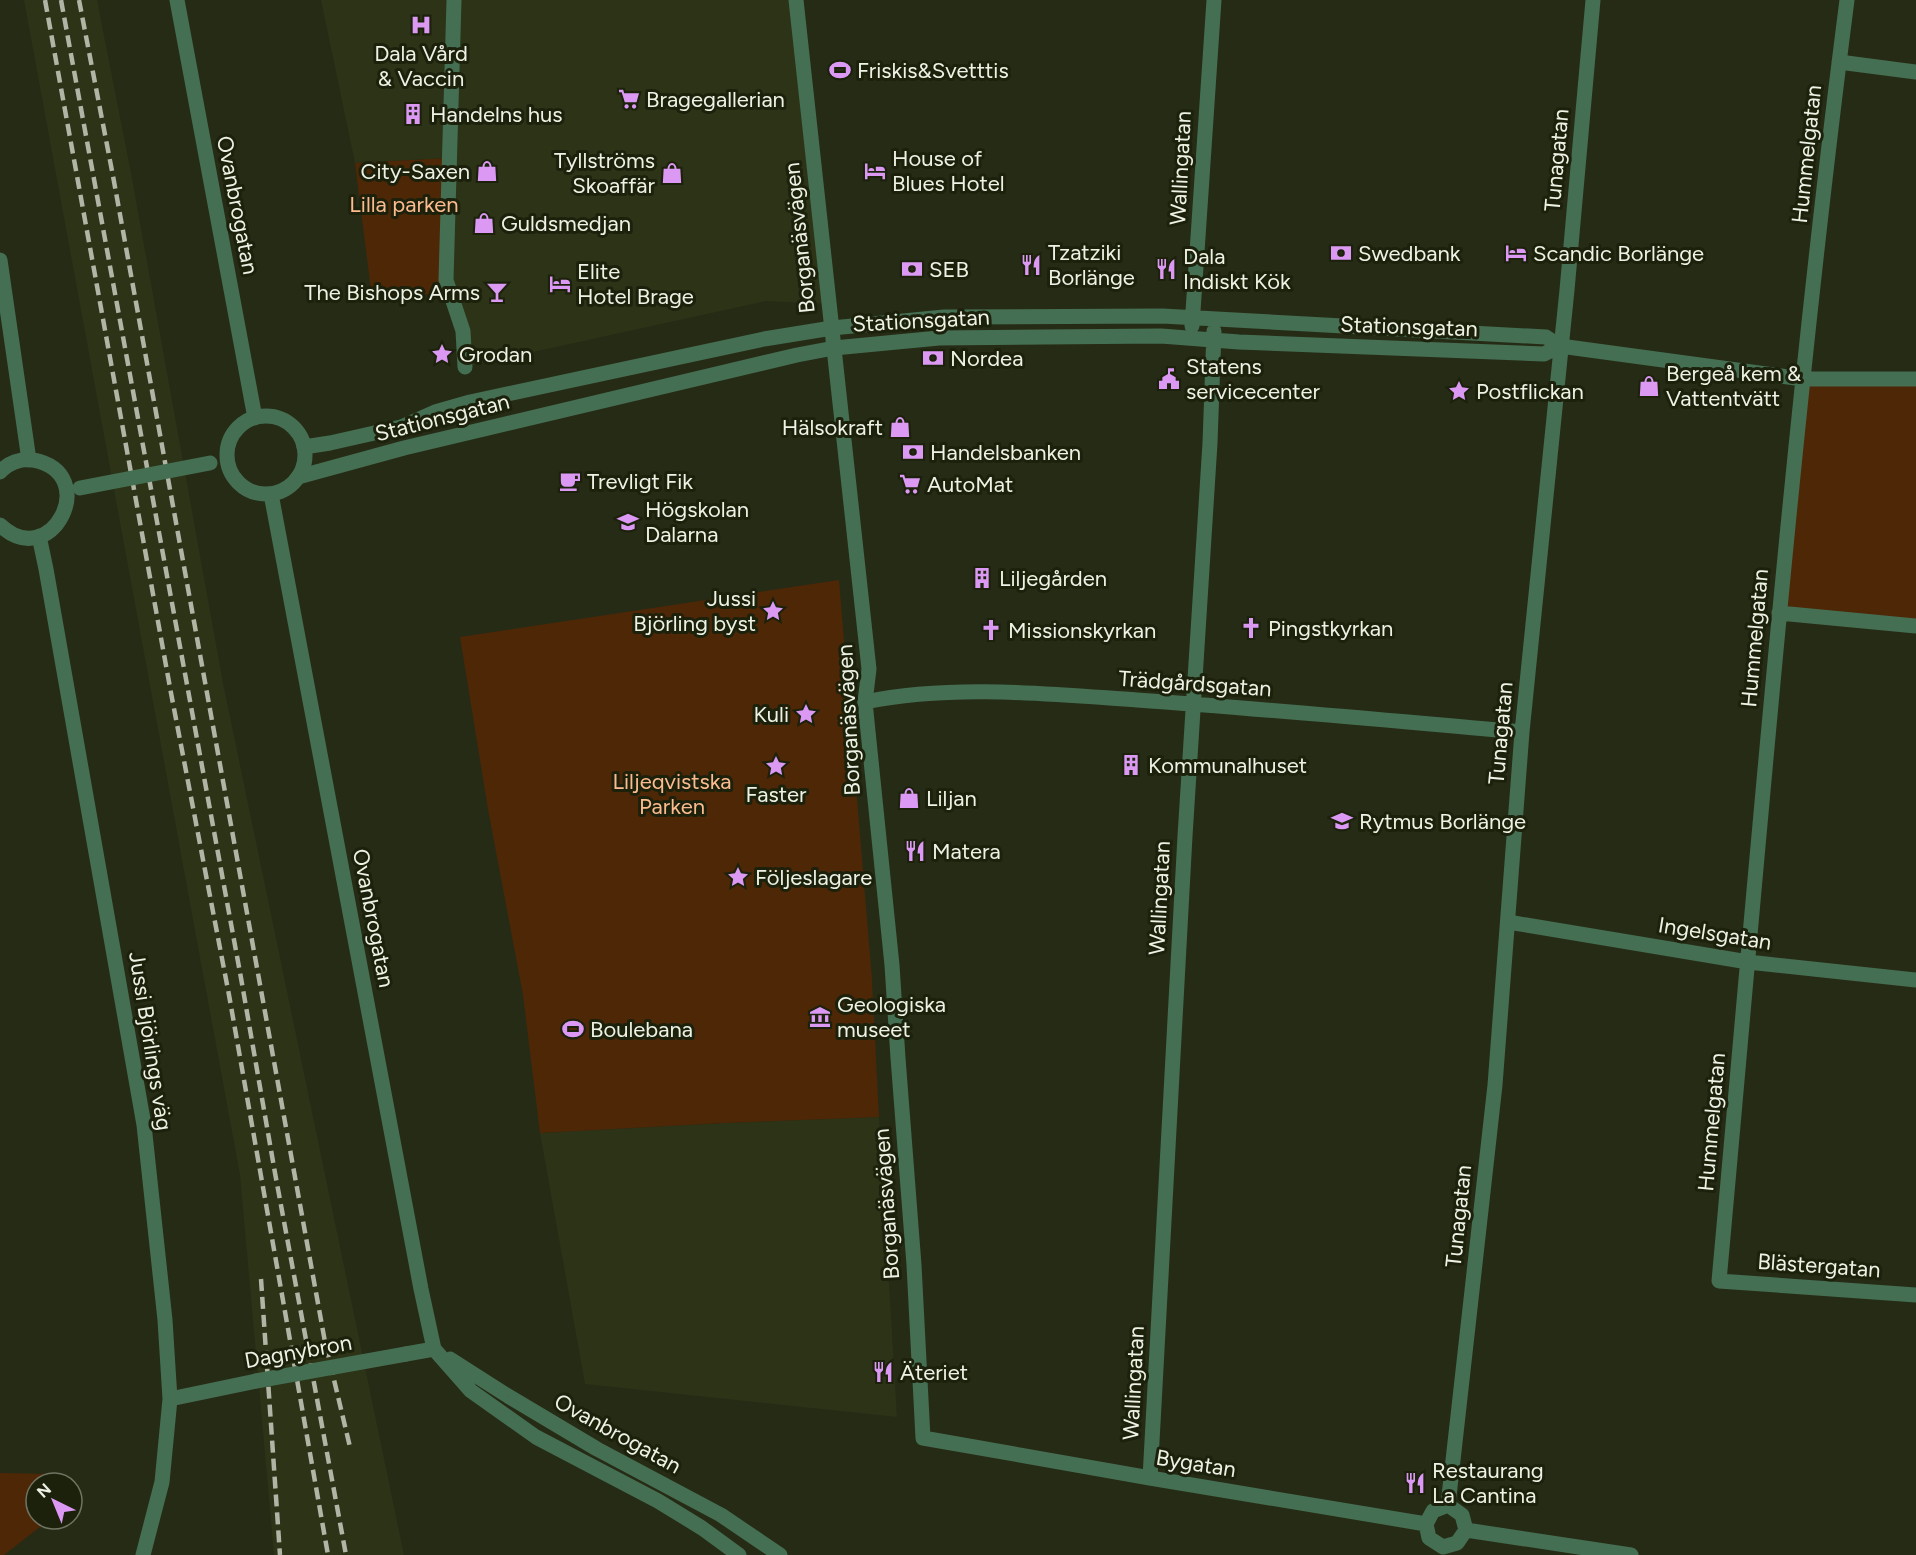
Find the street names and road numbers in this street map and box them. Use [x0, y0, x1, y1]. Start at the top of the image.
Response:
street label: Hummelgatan [1786, 84, 1827, 225]
street label: Tunagatan [1539, 108, 1574, 212]
street label: Wallingatan [1164, 110, 1197, 226]
street label: Ovanbrogatan [211, 133, 264, 277]
street label: Borganäsvägen [778, 161, 821, 315]
street label: Stationsgatan [852, 303, 990, 338]
street label: Stationsgatan [1340, 311, 1478, 342]
street label: Stationsgatan [372, 388, 512, 447]
street label: Hummelgatan [1735, 568, 1774, 708]
street label: Borganäsvägen [831, 644, 866, 796]
street label: Trädgårdsgatan [1118, 665, 1272, 702]
street label: Tunagatan [1483, 681, 1518, 785]
street label: Wallingatan [1143, 840, 1176, 956]
street label: Ovanbrogatan [347, 846, 400, 990]
street label: Ingelsgatan [1656, 911, 1773, 956]
street label: Jussi Björlings väg [123, 950, 178, 1132]
street label: Hummelgatan [1692, 1052, 1731, 1192]
street label: Borganäsvägen [868, 1128, 905, 1280]
street label: Tunagatan [1440, 1164, 1477, 1269]
street label: Blästergatan [1757, 1248, 1881, 1283]
street label: Wallingatan [1117, 1325, 1150, 1441]
street label: Dagnybron [242, 1329, 354, 1374]
street label: Ovanbrogatan [550, 1388, 686, 1479]
street label: Bygatan [1154, 1444, 1238, 1483]

